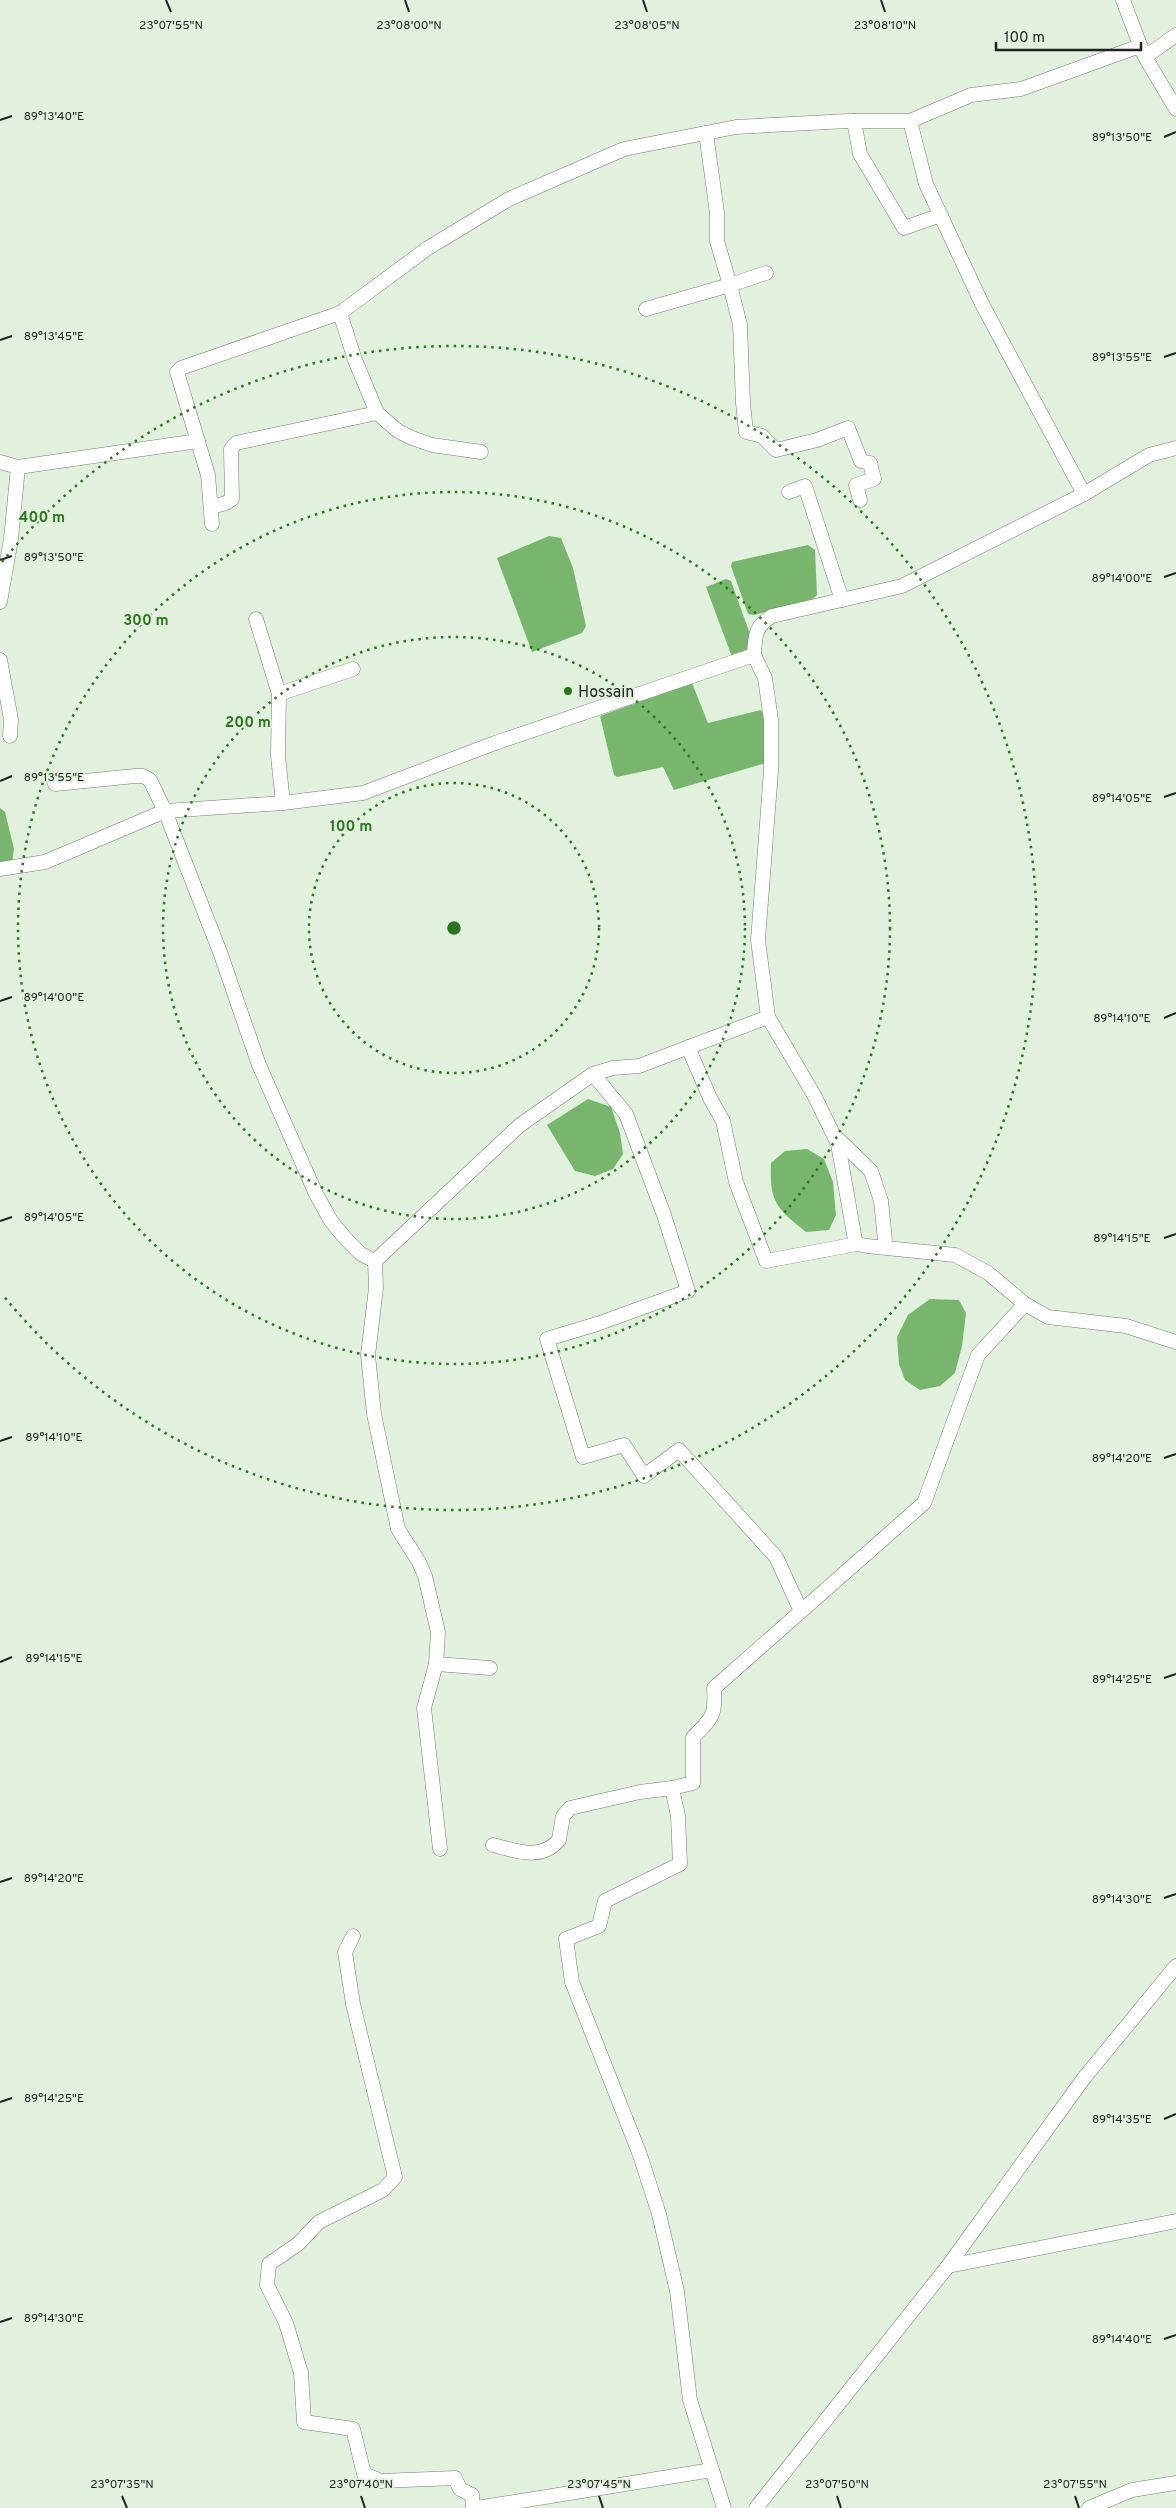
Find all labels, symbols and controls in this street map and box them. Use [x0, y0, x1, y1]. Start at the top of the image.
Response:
text: 23°07'55"N [139, 18, 203, 34]
text: 23°08'00"N [376, 18, 442, 34]
text: 23°08'05"N [614, 18, 680, 34]
text: 23°08'10"N [854, 18, 916, 34]
scale bar [996, 20, 1141, 52]
text: 100 m [1004, 29, 1045, 48]
text: 89°13'40"E [24, 109, 84, 125]
text: 89°13'50"E [1092, 130, 1152, 146]
text: 89°13'45"E [24, 329, 84, 345]
text: 89°13'55"E [1092, 350, 1152, 366]
text: 400 m [19, 509, 65, 528]
text: 89°13'50"E [24, 550, 84, 566]
text: 89°14'00"E [1092, 571, 1152, 587]
text: 300 m [123, 612, 169, 631]
place label: Hossain [578, 683, 634, 703]
marker: Hossain [562, 685, 574, 697]
text: 200 m [225, 714, 271, 733]
text: 89°13'55"E [24, 770, 84, 786]
text: 89°14'05"E [1092, 791, 1152, 807]
text: 100 m [330, 818, 372, 837]
centre of rings [445, 919, 463, 937]
text: 89°14'00"E [24, 990, 84, 1006]
text: 89°14'10"E [1093, 1011, 1151, 1027]
text: 89°14'05"E [24, 1210, 84, 1226]
text: 89°14'15"E [1093, 1231, 1151, 1247]
text: 89°14'10"E [25, 1430, 83, 1446]
text: 89°14'20"E [1092, 1451, 1152, 1467]
text: 89°14'15"E [25, 1651, 83, 1667]
text: 89°14'25"E [1092, 1672, 1152, 1688]
text: 89°14'20"E [24, 1871, 84, 1887]
text: 89°14'30"E [1092, 1892, 1152, 1908]
text: 89°14'25"E [24, 2091, 84, 2107]
text: 89°14'35"E [1092, 2112, 1152, 2128]
text: 89°14'30"E [24, 2311, 84, 2327]
text: 89°14'40"E [1092, 2332, 1152, 2348]
text: 23°07'35"N [90, 2477, 154, 2493]
text: 23°07'40"N [329, 2477, 393, 2493]
text: 23°07'45"N [567, 2477, 631, 2493]
text: 23°07'50"N [805, 2477, 869, 2493]
text: 23°07'55"N [1043, 2477, 1107, 2493]

